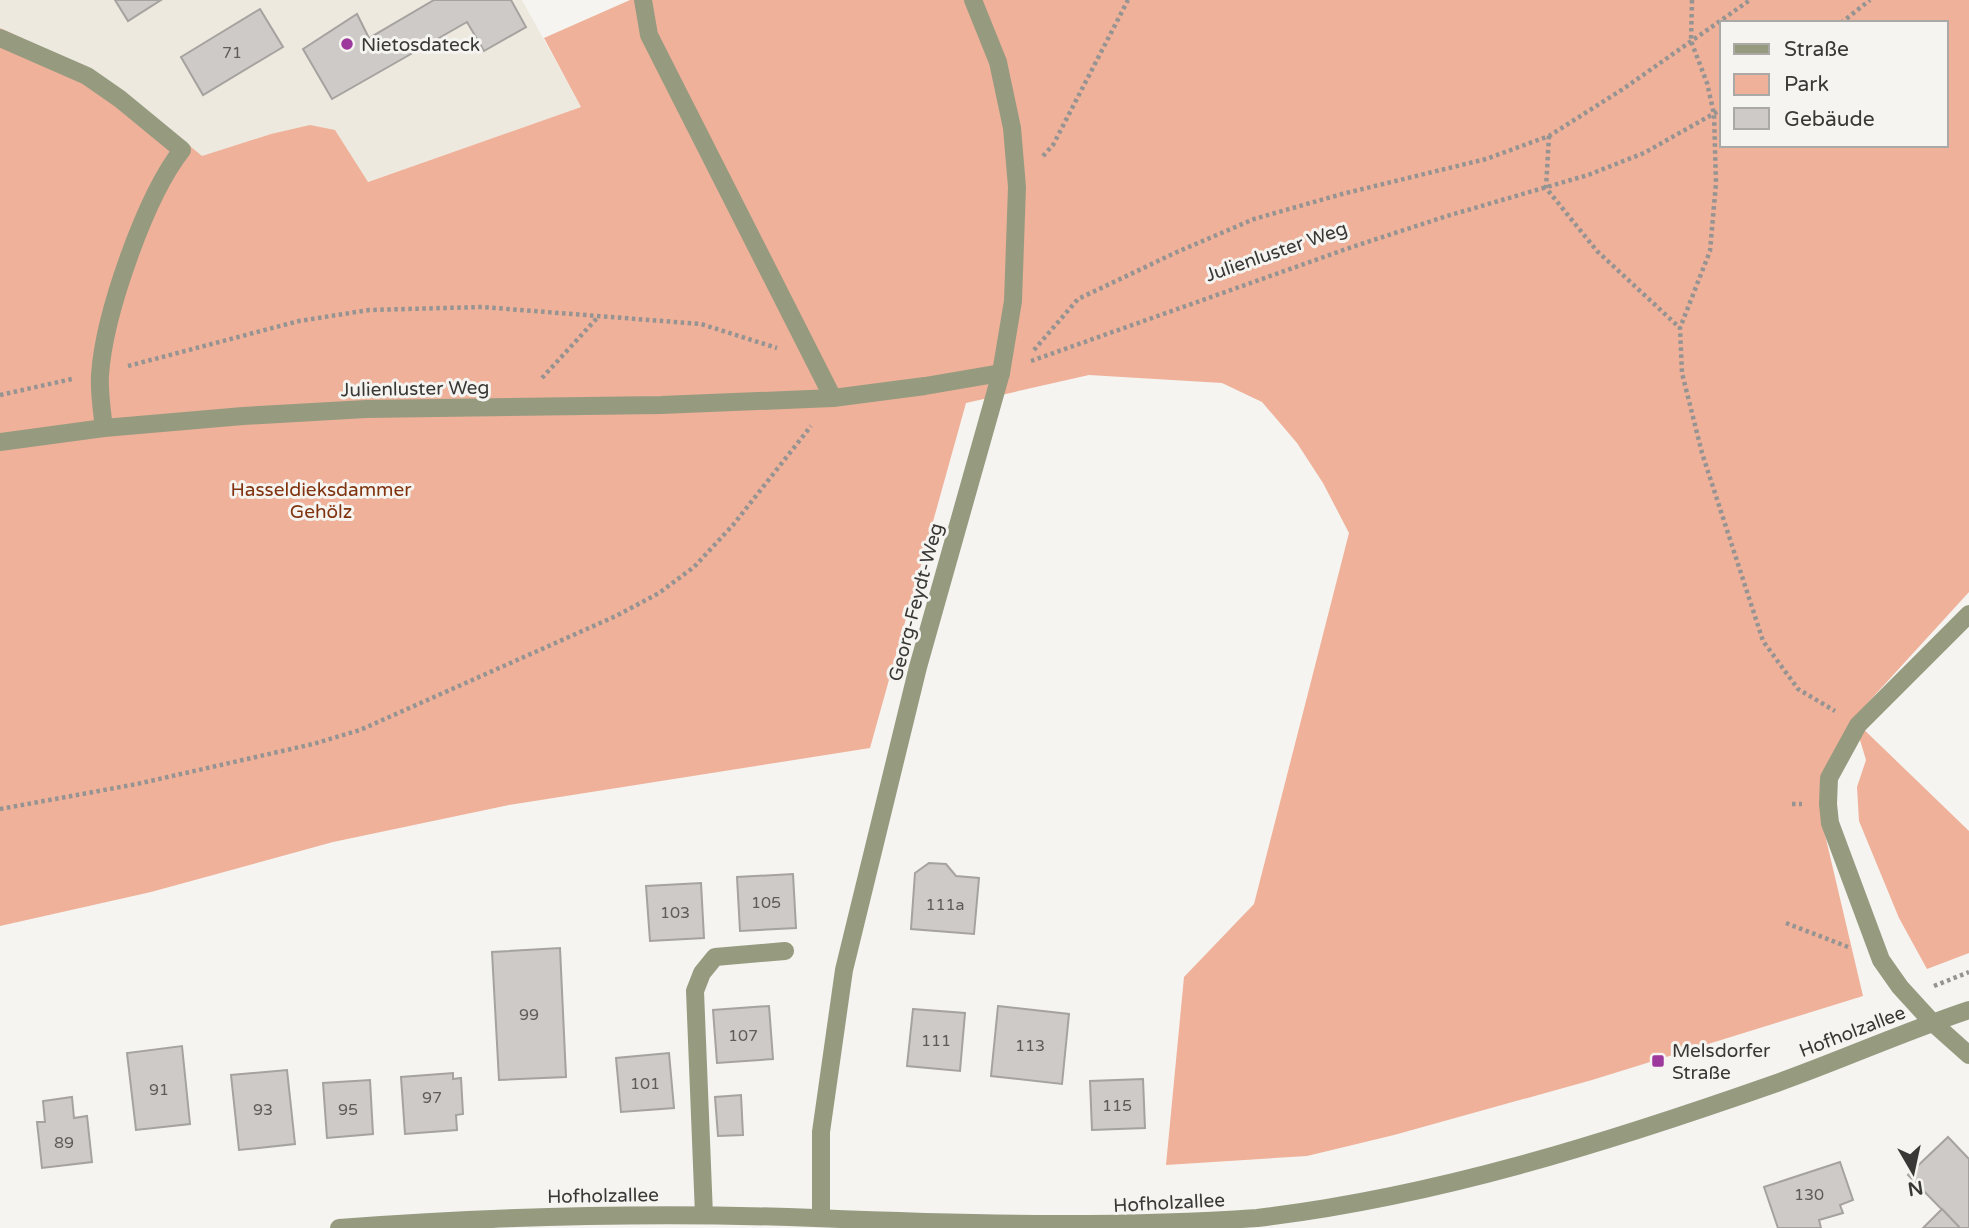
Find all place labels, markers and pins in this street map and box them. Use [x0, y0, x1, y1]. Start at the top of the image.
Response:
place label: Nietosdateck [361, 34, 480, 56]
marker: Nietosdateck [339, 36, 355, 52]
place label: Melsdorfer Straße [1672, 1040, 1771, 1084]
marker: Melsdorfer Straße [1650, 1053, 1666, 1069]

